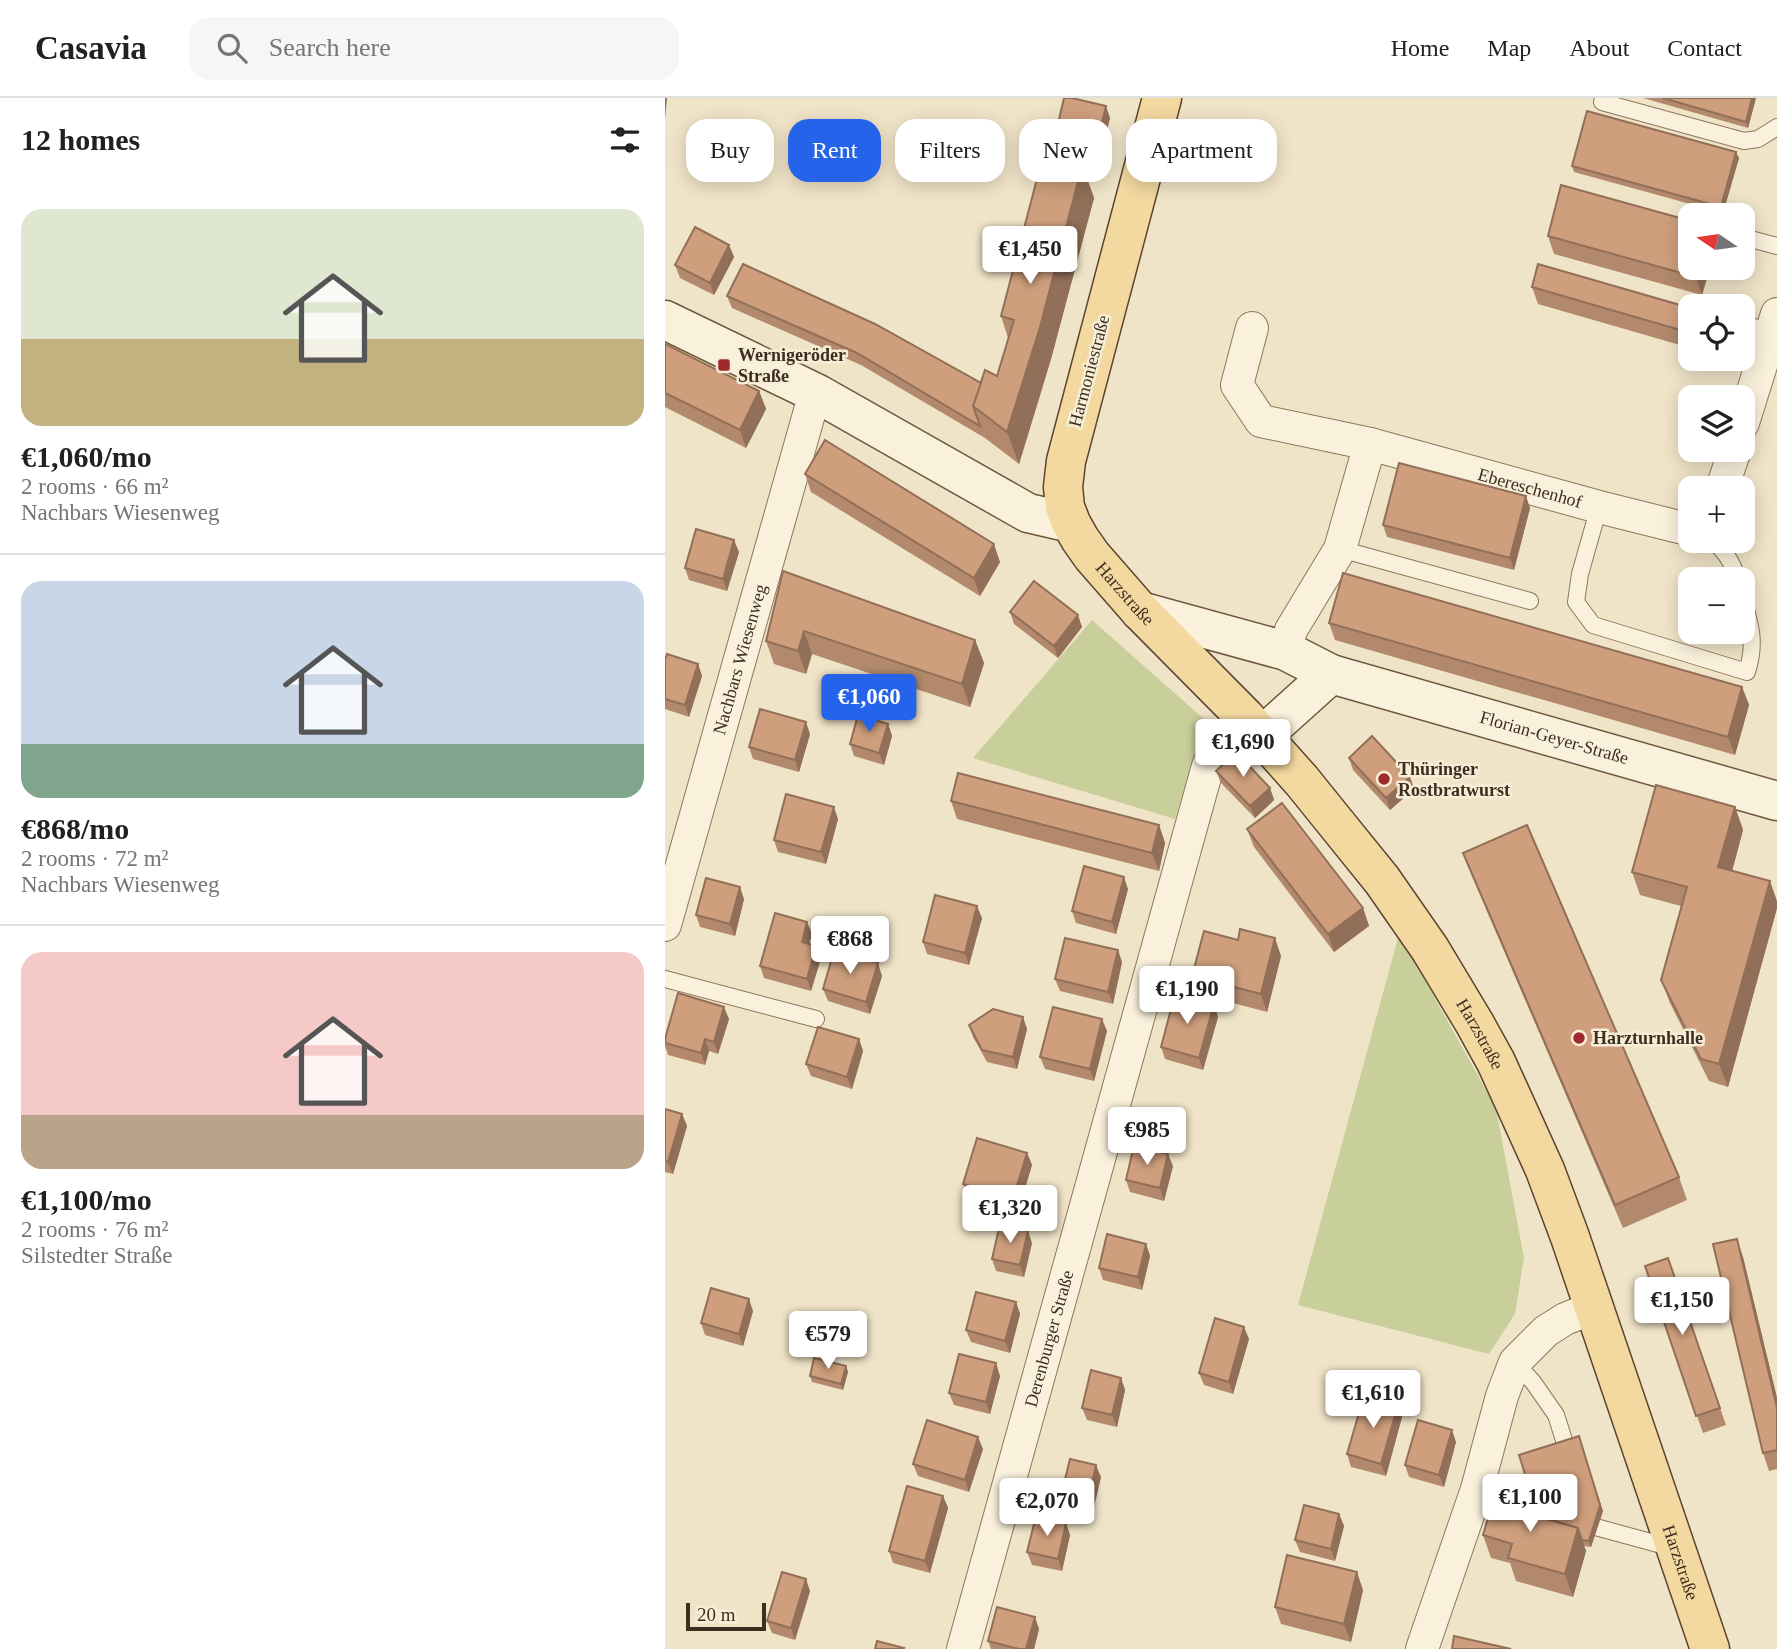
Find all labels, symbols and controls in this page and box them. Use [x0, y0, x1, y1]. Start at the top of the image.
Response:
search box [189, 17, 679, 80]
icon: search [213, 29, 251, 67]
text: Casavia [35, 30, 147, 66]
text: Search here [269, 33, 391, 62]
text: Home [1391, 35, 1449, 61]
text: Map [1487, 35, 1531, 61]
text: About [1569, 35, 1629, 61]
text: Contact [1667, 35, 1742, 61]
chip: Buy [686, 119, 774, 182]
chip: Rent [788, 119, 881, 182]
chip: Filters [895, 119, 1005, 182]
chip: New [1019, 119, 1112, 182]
chip: Apartment [1126, 119, 1277, 182]
icon: filters [606, 121, 644, 159]
text: 12 homes [21, 123, 140, 156]
north arrow [1678, 203, 1755, 280]
map controls [1678, 203, 1755, 644]
pin: €1,450 [973, 226, 1087, 286]
text: €1,450 [998, 236, 1062, 261]
icon: home [270, 255, 396, 381]
button: locate [1678, 294, 1755, 371]
street label: Harmoniestraße [1064, 313, 1114, 429]
place label: Wernigeröder Straße [738, 345, 846, 386]
marker: Wernigeröder Straße [716, 357, 732, 373]
button: layers [1678, 385, 1755, 462]
text: €1,060/mo [21, 440, 152, 473]
street label: Ebereschenhof [1476, 464, 1584, 512]
text: 2 rooms · 66 m² [21, 474, 168, 499]
button: + [1678, 476, 1755, 553]
text: Nachbars Wiesenweg [21, 500, 220, 525]
street label: Harzstraße [1092, 558, 1158, 629]
button: − [1678, 567, 1755, 644]
street label: Nachbars Wiesenweg [709, 582, 771, 737]
icon: home [270, 627, 396, 753]
pin: €1,060 [812, 674, 926, 734]
text: €1,060 [837, 684, 901, 709]
street label: Florian-Geyer-Straße [1478, 707, 1631, 768]
pin: €1,690 [1186, 720, 1300, 779]
text: €1,690 [1211, 729, 1275, 754]
place label: Thüringer Rostbratwurst [1398, 759, 1510, 800]
marker: Thüringer Rostbratwurst [1376, 771, 1392, 787]
text: €868/mo [21, 812, 129, 845]
text: 2 rooms · 72 m² [21, 846, 168, 871]
text: Nachbars Wiesenweg [21, 872, 220, 897]
pin: €868 [809, 916, 891, 976]
text: €868 [827, 926, 873, 951]
pin: €1,190 [1130, 967, 1244, 1026]
text: €1,190 [1155, 976, 1219, 1001]
street label: Harzstraße [1452, 995, 1508, 1072]
icon: home [270, 998, 396, 1124]
place label: Harzturnhalle [1593, 1028, 1703, 1048]
marker: Harzturnhalle [1571, 1030, 1587, 1046]
pin: €985 [1106, 1108, 1188, 1167]
text: €985 [1124, 1117, 1170, 1142]
text: €1,100/mo [21, 1183, 152, 1216]
pin: €1,320 [953, 1186, 1067, 1245]
text: €1,320 [978, 1195, 1042, 1220]
text: 2 rooms · 76 m² [21, 1217, 168, 1242]
text: Silstedter Straße [21, 1243, 172, 1268]
street label: Derenburger Straße [1021, 1268, 1078, 1409]
pin: €1,150 [1625, 1278, 1739, 1337]
text: €1,150 [1650, 1287, 1714, 1312]
pin: €579 [787, 1312, 869, 1371]
text: €579 [805, 1321, 851, 1346]
pin: €1,610 [1316, 1370, 1430, 1430]
text: €1,610 [1341, 1380, 1405, 1405]
pin: €1,100 [1473, 1474, 1587, 1534]
pin: €2,070 [990, 1478, 1104, 1538]
text: €1,100 [1498, 1484, 1562, 1509]
text: €2,070 [1015, 1488, 1079, 1513]
street label: Harzstraße [1659, 1522, 1703, 1603]
scale bar [686, 1600, 767, 1632]
text: 20 m [697, 1604, 736, 1625]

